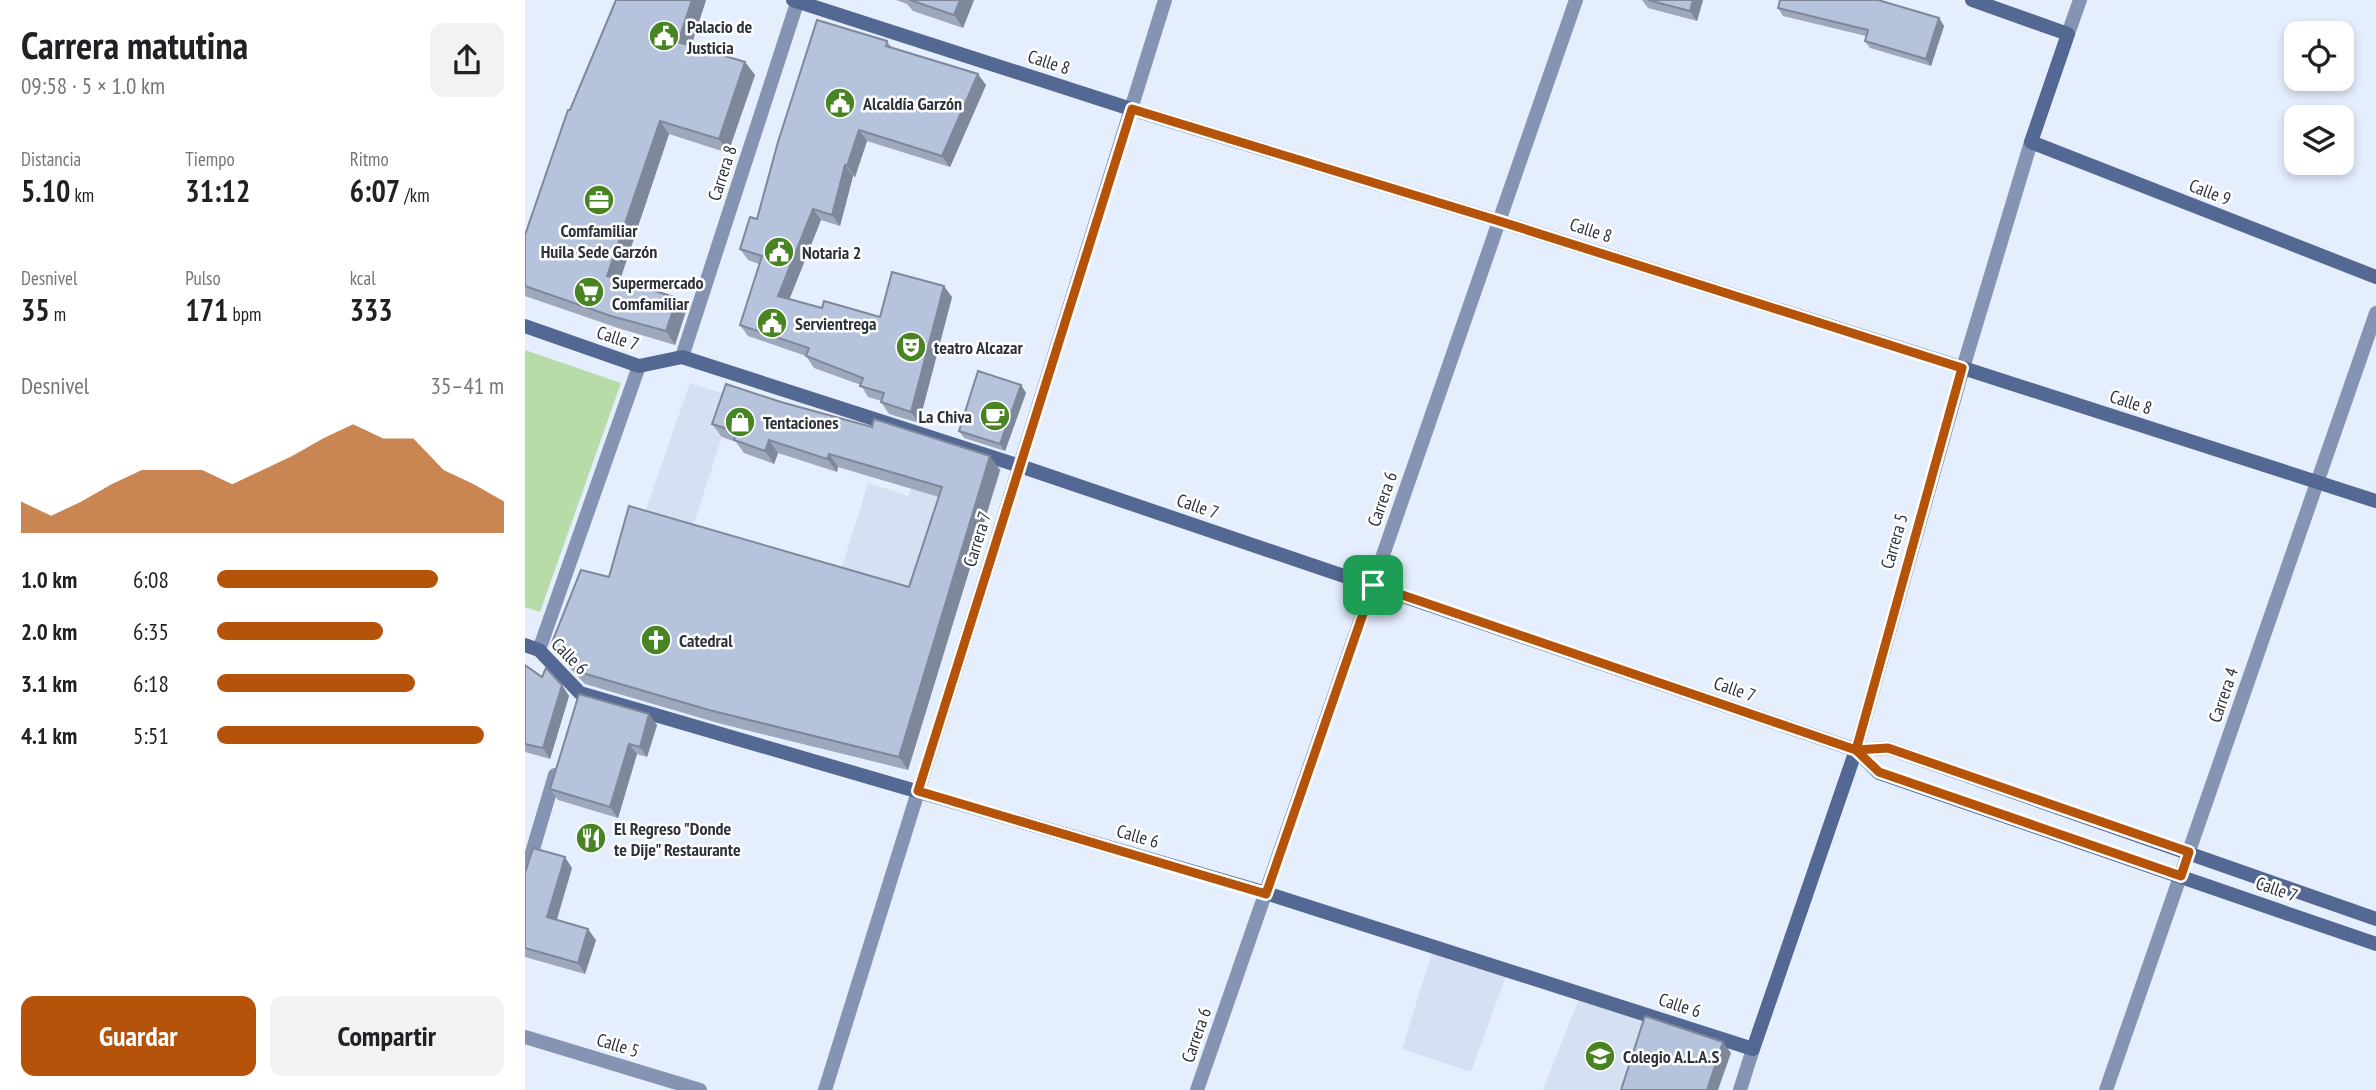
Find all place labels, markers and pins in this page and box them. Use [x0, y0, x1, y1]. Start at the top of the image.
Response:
place label: Palacio de Justicia [686, 15, 752, 59]
public building icon: Palacio de Justicia [647, 19, 681, 53]
public building icon: Alcaldía Garzón [823, 86, 857, 120]
place label: Alcaldía Garzón [862, 92, 962, 115]
office icon: Comfamiliar Huila Sede Garzón [582, 183, 616, 217]
place label: Comfamiliar Huila Sede Garzón [541, 219, 657, 263]
public building icon: Notaria 2 [762, 235, 796, 269]
place label: Notaria 2 [802, 241, 861, 264]
place label: Supermercado Comfamiliar [612, 271, 704, 315]
supermarket icon: Supermercado Comfamiliar [572, 275, 606, 309]
public building icon: Servientrega [755, 306, 789, 340]
place label: Servientrega [795, 312, 877, 335]
theatre icon: teatro Alcazar [894, 330, 928, 364]
place label: teatro Alcazar [934, 336, 1023, 359]
cafe icon: La Chiva [978, 399, 1012, 433]
shop icon: Tentaciones [723, 405, 757, 439]
place label: La Chiva [918, 405, 972, 428]
place label: Tentaciones [763, 411, 839, 434]
pin [1343, 555, 1403, 615]
church icon: Catedral [639, 623, 673, 657]
place label: Catedral [679, 629, 733, 652]
place label: El Regreso "Donde te Dije" Restaurante [614, 817, 741, 861]
restaurant icon: El Regreso "Donde te Dije" Restaurante [574, 821, 608, 855]
school or university icon: Colegio A.L.A.S [1583, 1039, 1617, 1073]
place label: Colegio A.L.A.S [1623, 1045, 1719, 1068]

